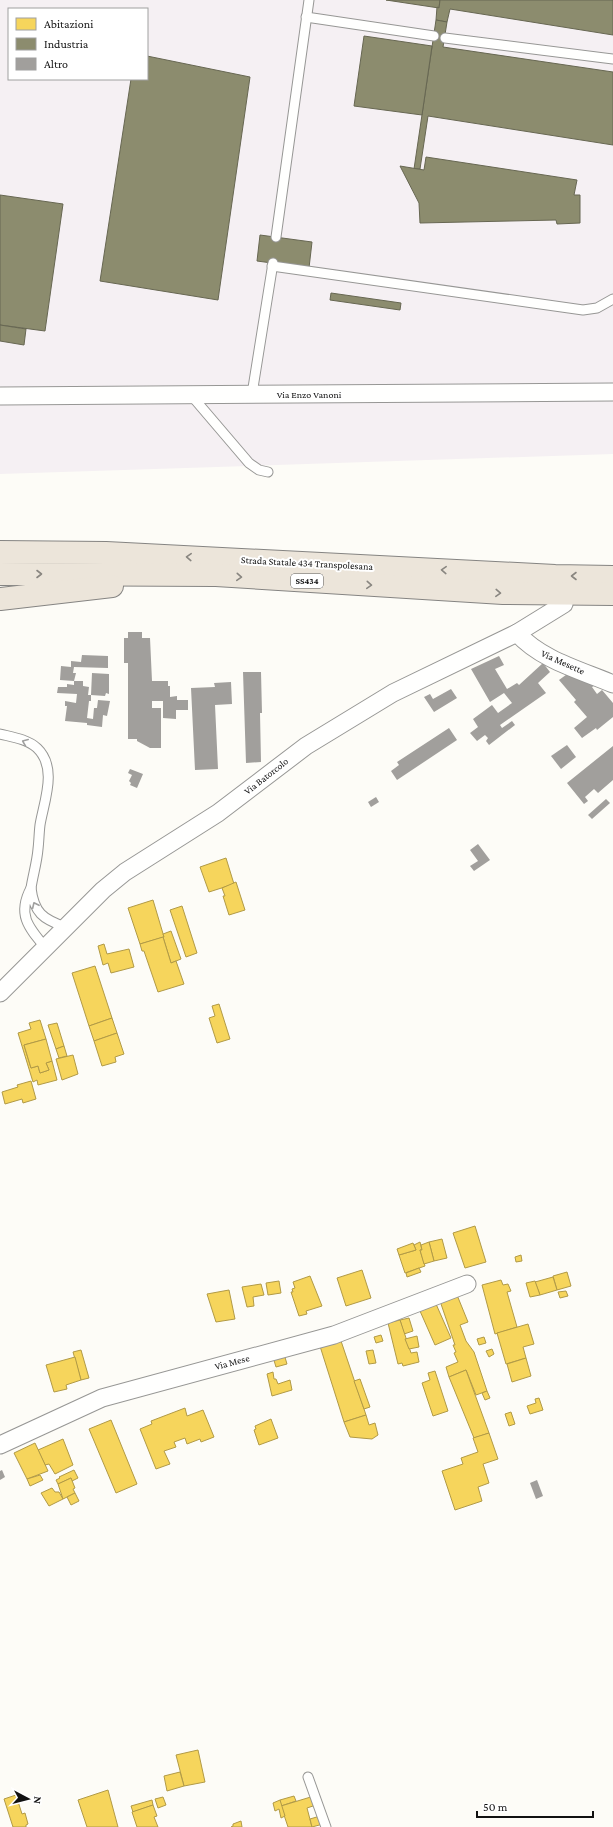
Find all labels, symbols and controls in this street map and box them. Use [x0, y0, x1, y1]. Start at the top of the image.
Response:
legend [8, 8, 148, 80]
text: Abitazioni [44, 17, 93, 31]
text: Industria [44, 37, 89, 51]
text: Altro [44, 57, 68, 71]
street label: Via Enzo Vanoni [277, 389, 342, 400]
one-way arrow [185, 553, 191, 561]
street label: Strada Statale 434 Transpolesana [241, 554, 374, 572]
one-way arrow [441, 566, 447, 575]
one-way arrow [36, 570, 42, 578]
one-way arrow [236, 572, 242, 581]
one-way arrow [571, 572, 577, 580]
road number: SS434 [291, 574, 323, 588]
one-way arrow [366, 580, 372, 589]
one-way arrow [495, 588, 501, 597]
street label: Via Mesette [539, 647, 587, 677]
one-way arrow [22, 739, 29, 747]
street label: Via Batorcolo [242, 755, 290, 797]
one-way arrow [32, 902, 40, 909]
street label: Via Mese [213, 1352, 251, 1372]
north arrow [8, 1779, 48, 1819]
scale bar [477, 1793, 593, 1819]
text: N [31, 1796, 44, 1805]
text: 50 m [483, 1800, 508, 1814]

